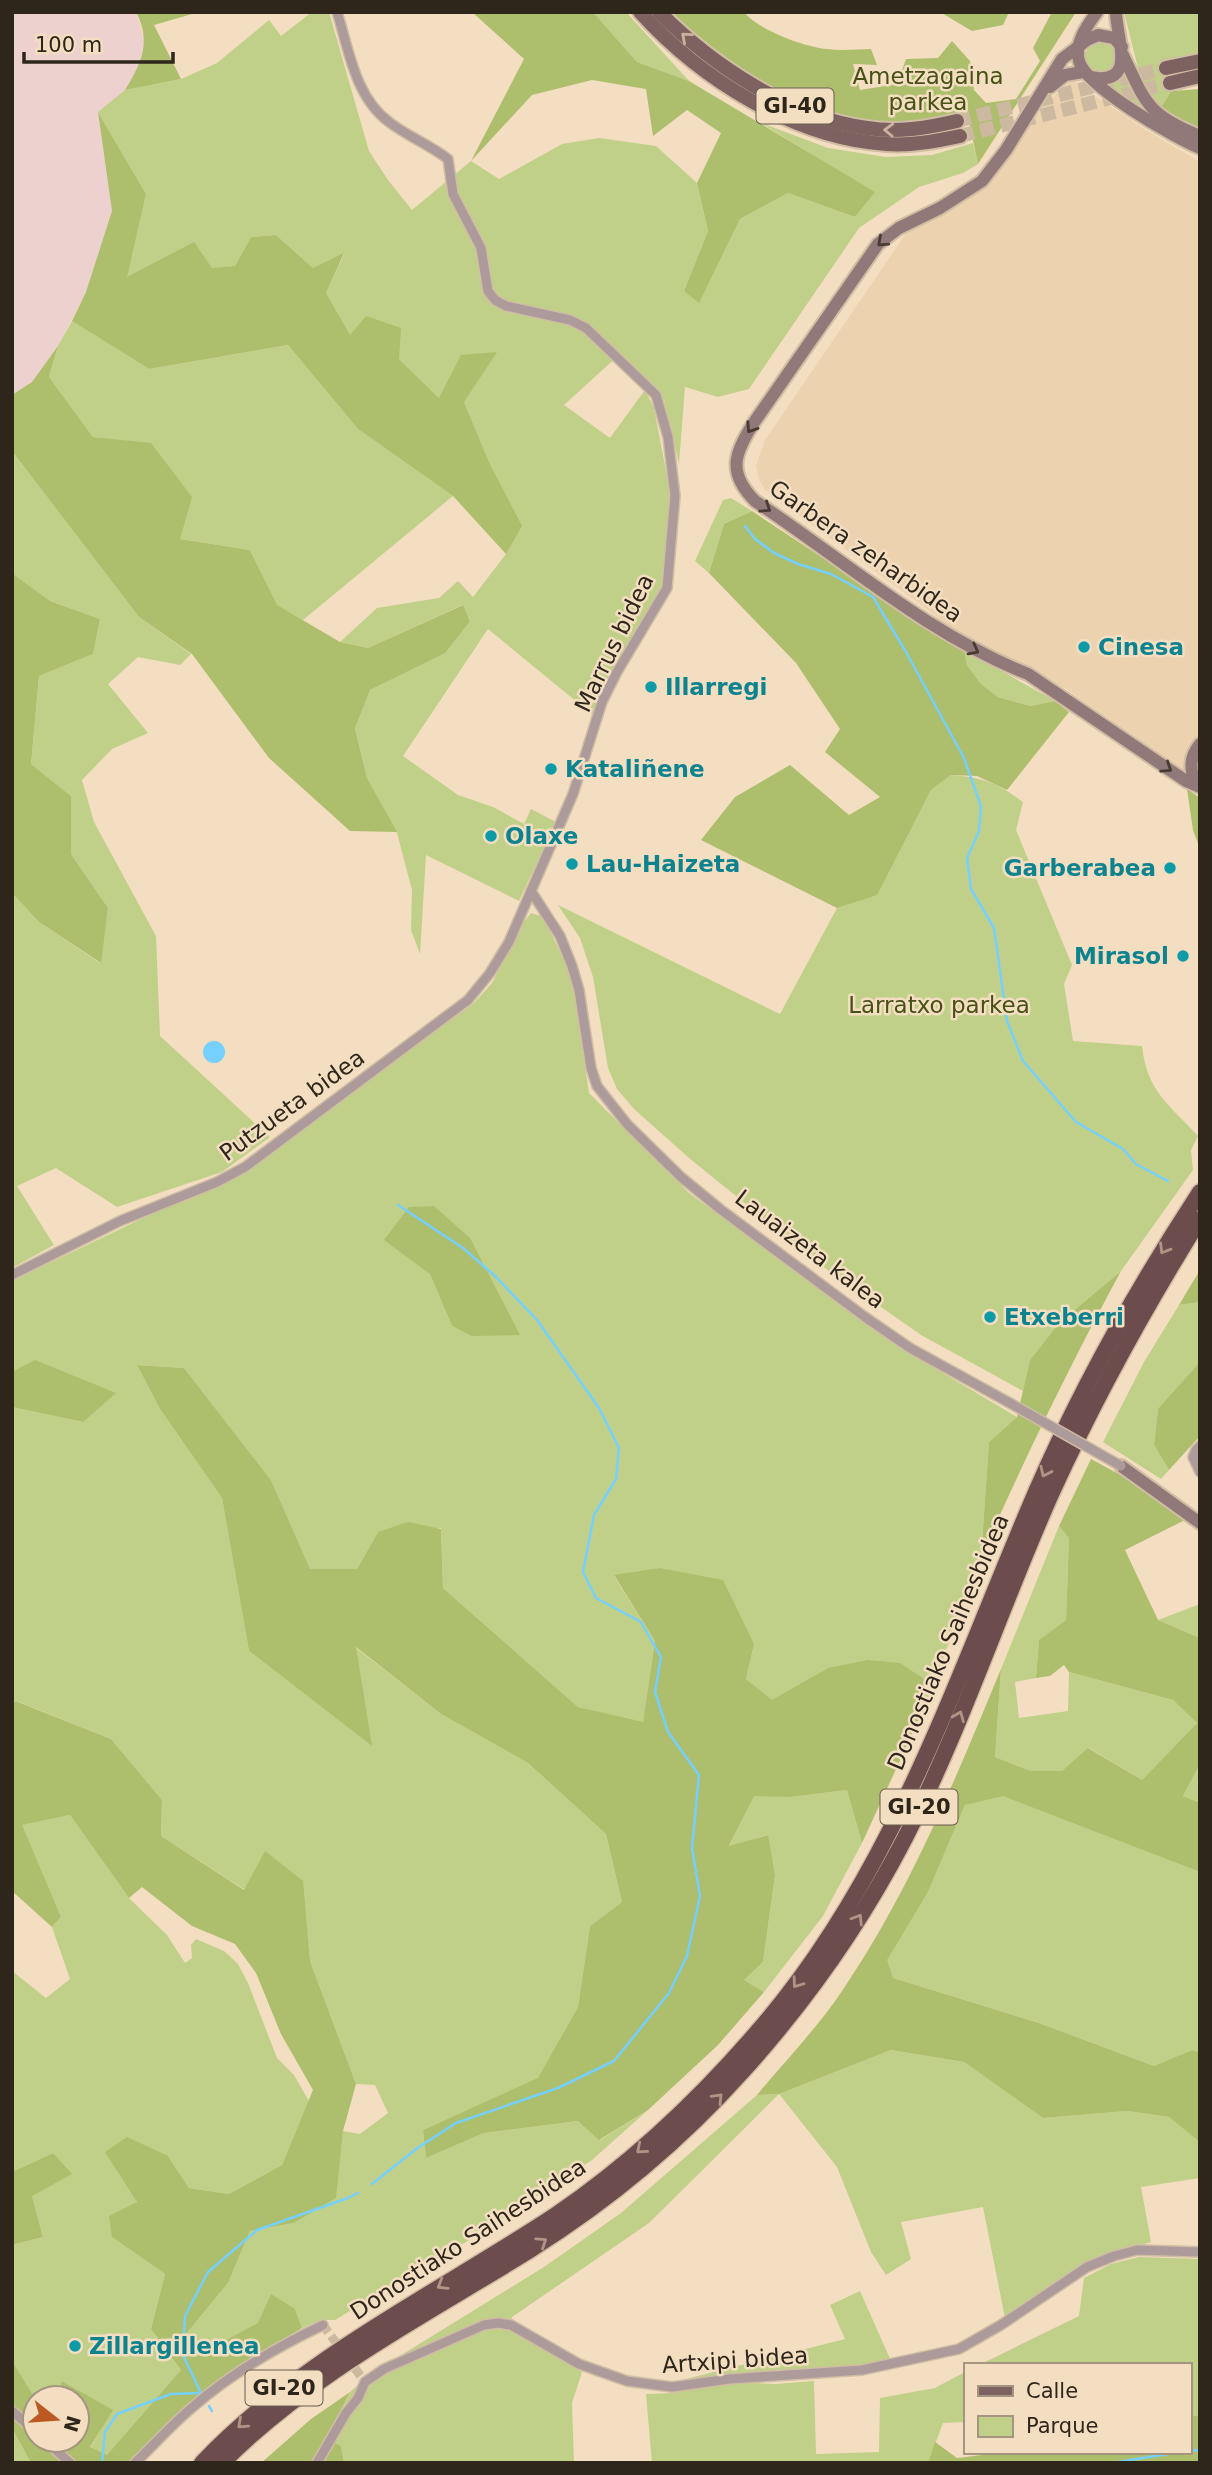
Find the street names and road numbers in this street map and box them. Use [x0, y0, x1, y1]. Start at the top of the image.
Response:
road number: GI-40 [756, 88, 834, 124]
street label: Garbera zeharbidea [765, 475, 967, 627]
street label: Marrus bidea [569, 570, 659, 716]
street label: Putzueta bidea [215, 1044, 369, 1166]
street label: Lauaizeta kalea [730, 1184, 890, 1314]
street label: Donostiako Saihesbidea [882, 1510, 1014, 1774]
road number: GI-20 [880, 1790, 958, 1825]
street label: Donostiako Saihesbidea [345, 2153, 591, 2325]
street label: Artxipi bidea [661, 2342, 809, 2378]
road number: GI-20 [246, 2370, 322, 2406]

